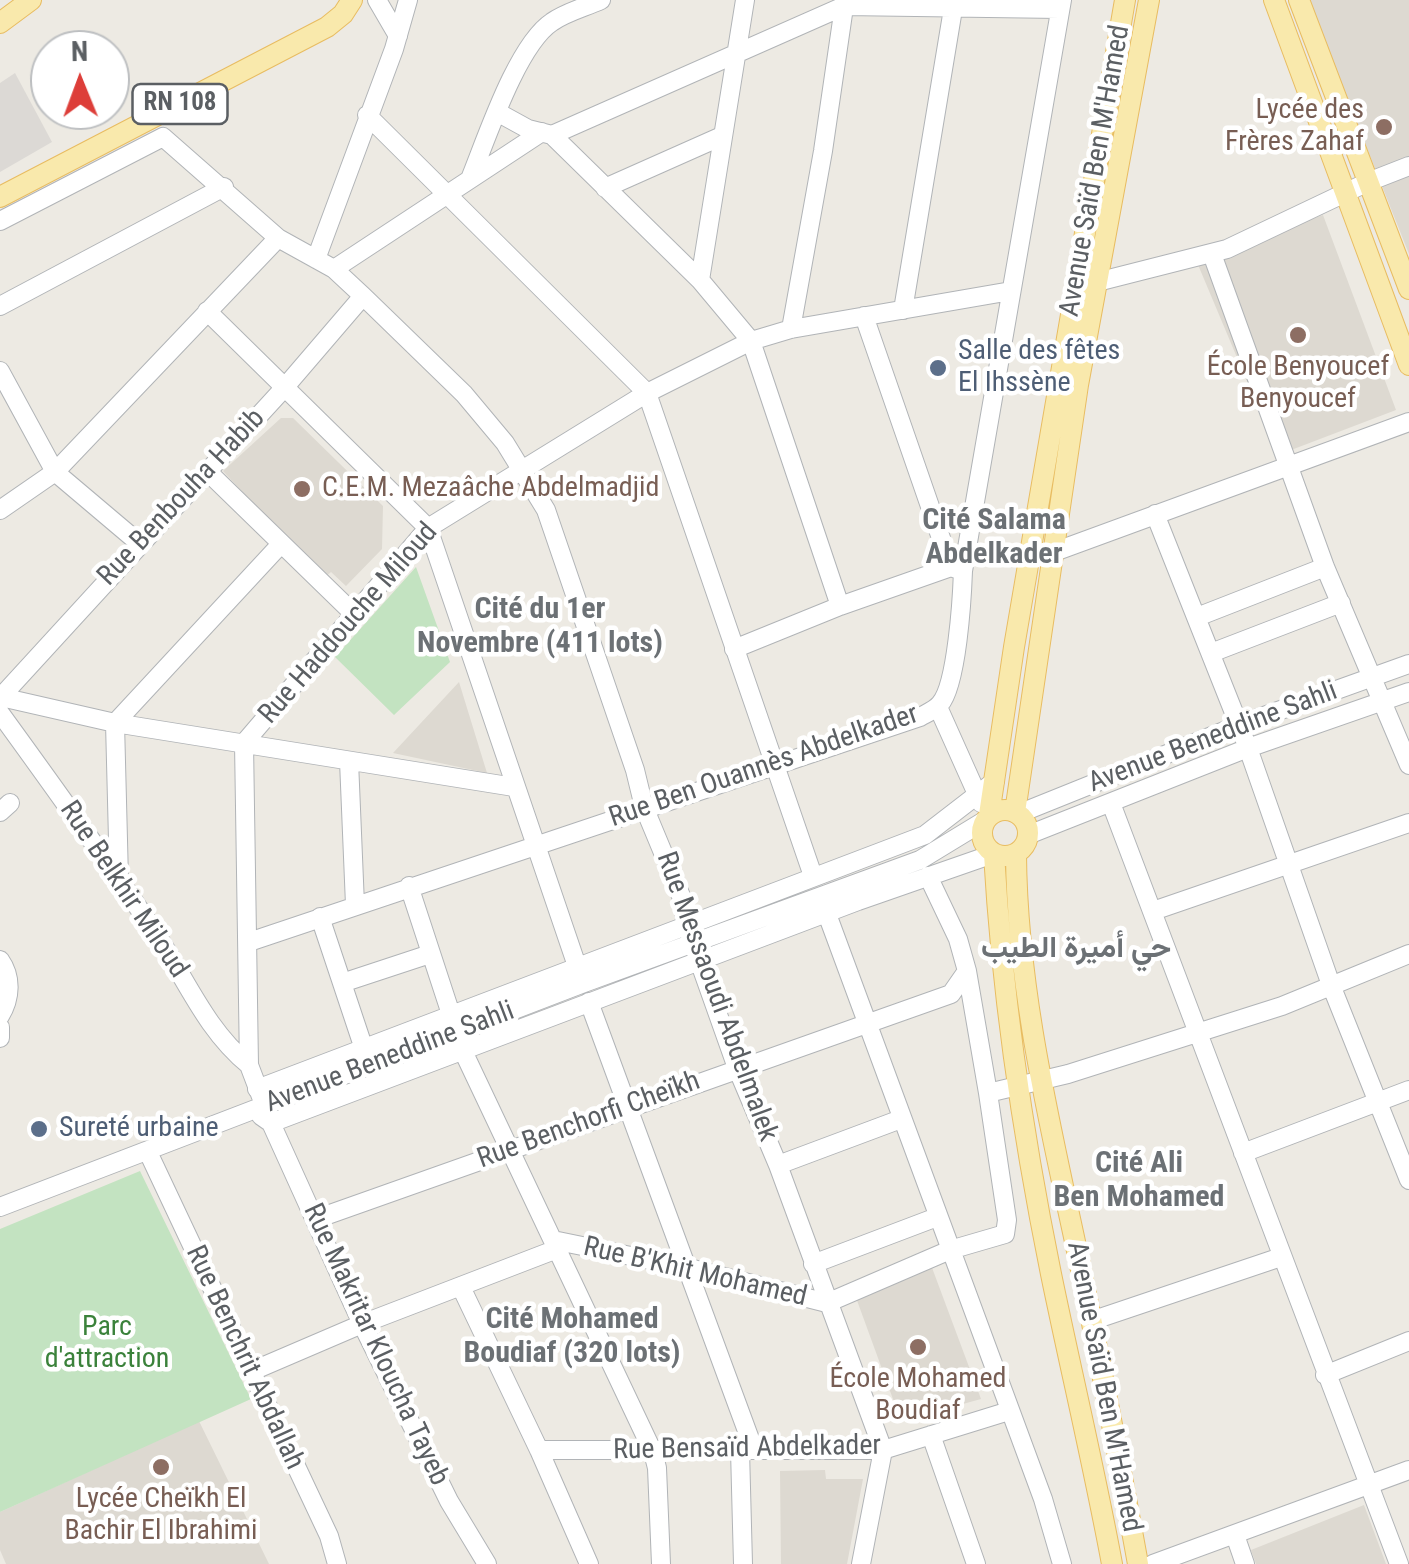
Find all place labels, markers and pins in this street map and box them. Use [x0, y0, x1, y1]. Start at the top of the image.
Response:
place label: Lycée des Frères Zahaf [1225, 94, 1364, 160]
marker: Lycée des Frères Zahaf [1373, 116, 1395, 138]
marker: École Benyoucef Benyoucef [1287, 324, 1309, 346]
place label: Salle des fêtes El Ihssène [958, 335, 1120, 401]
place label: École Benyoucef Benyoucef [1207, 351, 1389, 417]
marker: Salle des fêtes El Ihssène [927, 357, 949, 379]
place label: C.E.M. Mezaâche Abdelmadjid [322, 472, 659, 506]
marker: C.E.M. Mezaâche Abdelmadjid [291, 478, 313, 500]
place label: Sureté urbaine [59, 1112, 219, 1146]
marker: Sureté urbaine [28, 1118, 50, 1140]
marker: École Mohamed Boudiaf [907, 1336, 929, 1358]
place label: École Mohamed Boudiaf [830, 1363, 1006, 1429]
marker: Lycée Cheïkh El Bachir El Ibrahimi [150, 1456, 172, 1478]
place label: Lycée Cheïkh El Bachir El Ibrahimi [65, 1483, 257, 1549]

